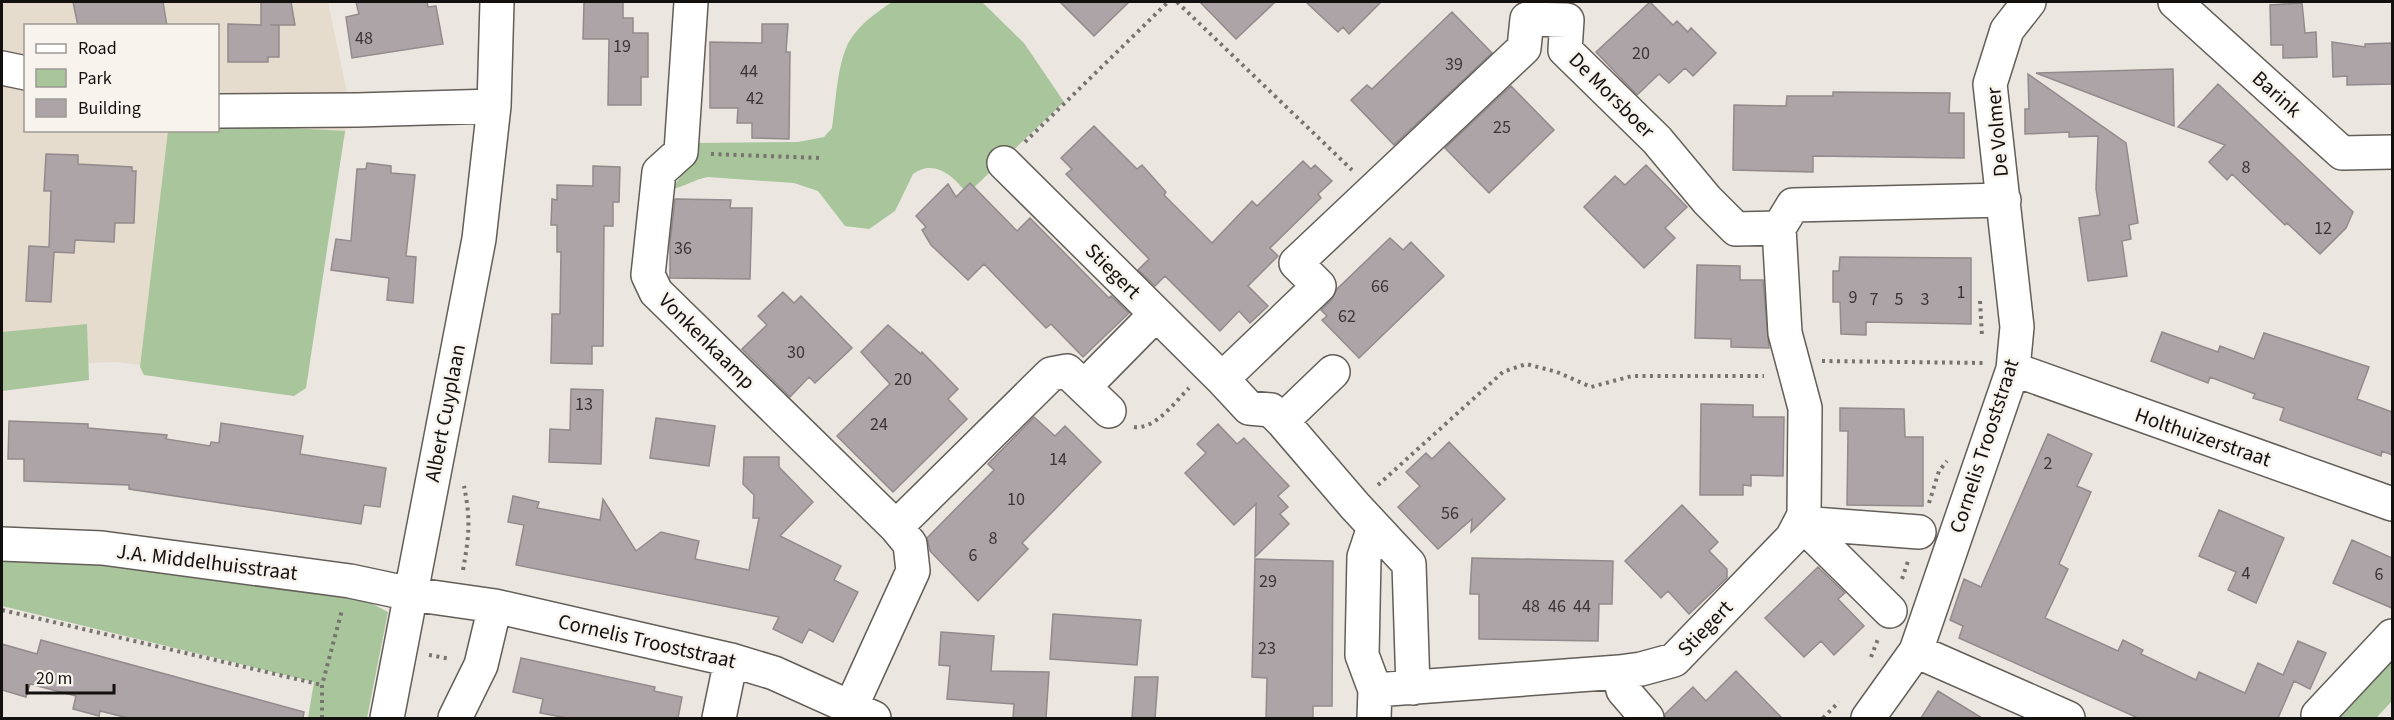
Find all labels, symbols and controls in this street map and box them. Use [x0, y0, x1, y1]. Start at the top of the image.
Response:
legend [24, 24, 219, 132]
house number: 48 [355, 26, 373, 51]
house number: 19 [613, 34, 631, 59]
text: Road [78, 36, 117, 61]
house number: 20 [1632, 41, 1650, 66]
street label: De Morsboer [1562, 45, 1662, 145]
house number: 39 [1445, 52, 1463, 77]
house number: 44 [740, 59, 758, 84]
street label: Barink [2246, 64, 2309, 125]
text: Park [78, 66, 112, 91]
street label: De Volmer [1978, 85, 2016, 178]
house number: 42 [746, 86, 764, 111]
text: Building [78, 96, 141, 121]
house number: 25 [1493, 115, 1511, 140]
house number: 8 [2242, 155, 2251, 180]
house number: 12 [2314, 216, 2332, 241]
house number: 36 [674, 236, 692, 261]
street label: Stiegert [1078, 236, 1148, 306]
house number: 66 [1371, 274, 1389, 299]
house number: 1 [1957, 280, 1965, 305]
house number: 9 [1849, 285, 1858, 310]
street label: Vonkenkaamp [652, 286, 762, 396]
house number: 7 [1870, 287, 1879, 312]
house number: 5 [1895, 287, 1904, 312]
house number: 3 [1921, 287, 1930, 312]
house number: 62 [1338, 304, 1356, 329]
house number: 30 [787, 340, 805, 365]
street label: Albert Cuyplaan [417, 341, 473, 485]
street label: Cornelis Trooststraat [1942, 355, 2026, 537]
house number: 20 [894, 367, 912, 392]
house number: 13 [575, 392, 593, 417]
street label: Holthuizerstraat [2131, 400, 2275, 474]
house number: 24 [870, 412, 888, 437]
house number: 14 [1049, 447, 1067, 472]
house number: 2 [2044, 451, 2053, 476]
house number: 10 [1007, 487, 1025, 512]
house number: 56 [1441, 501, 1459, 526]
house number: 8 [989, 526, 998, 551]
street label: J.A. Middelhuisstraat [115, 536, 299, 588]
house number: 6 [969, 543, 978, 568]
house number: 4 [2242, 561, 2251, 586]
house number: 6 [2375, 562, 2384, 587]
house number: 29 [1259, 569, 1277, 594]
street label: Stiegert [1670, 593, 1740, 663]
house number: 48 [1522, 594, 1540, 619]
house number: 46 [1548, 594, 1566, 619]
house number: 44 [1573, 594, 1591, 619]
street label: Cornelis Trooststraat [555, 606, 739, 676]
house number: 23 [1258, 636, 1276, 661]
scale bar [27, 657, 114, 695]
text: 20 m [36, 666, 72, 691]

